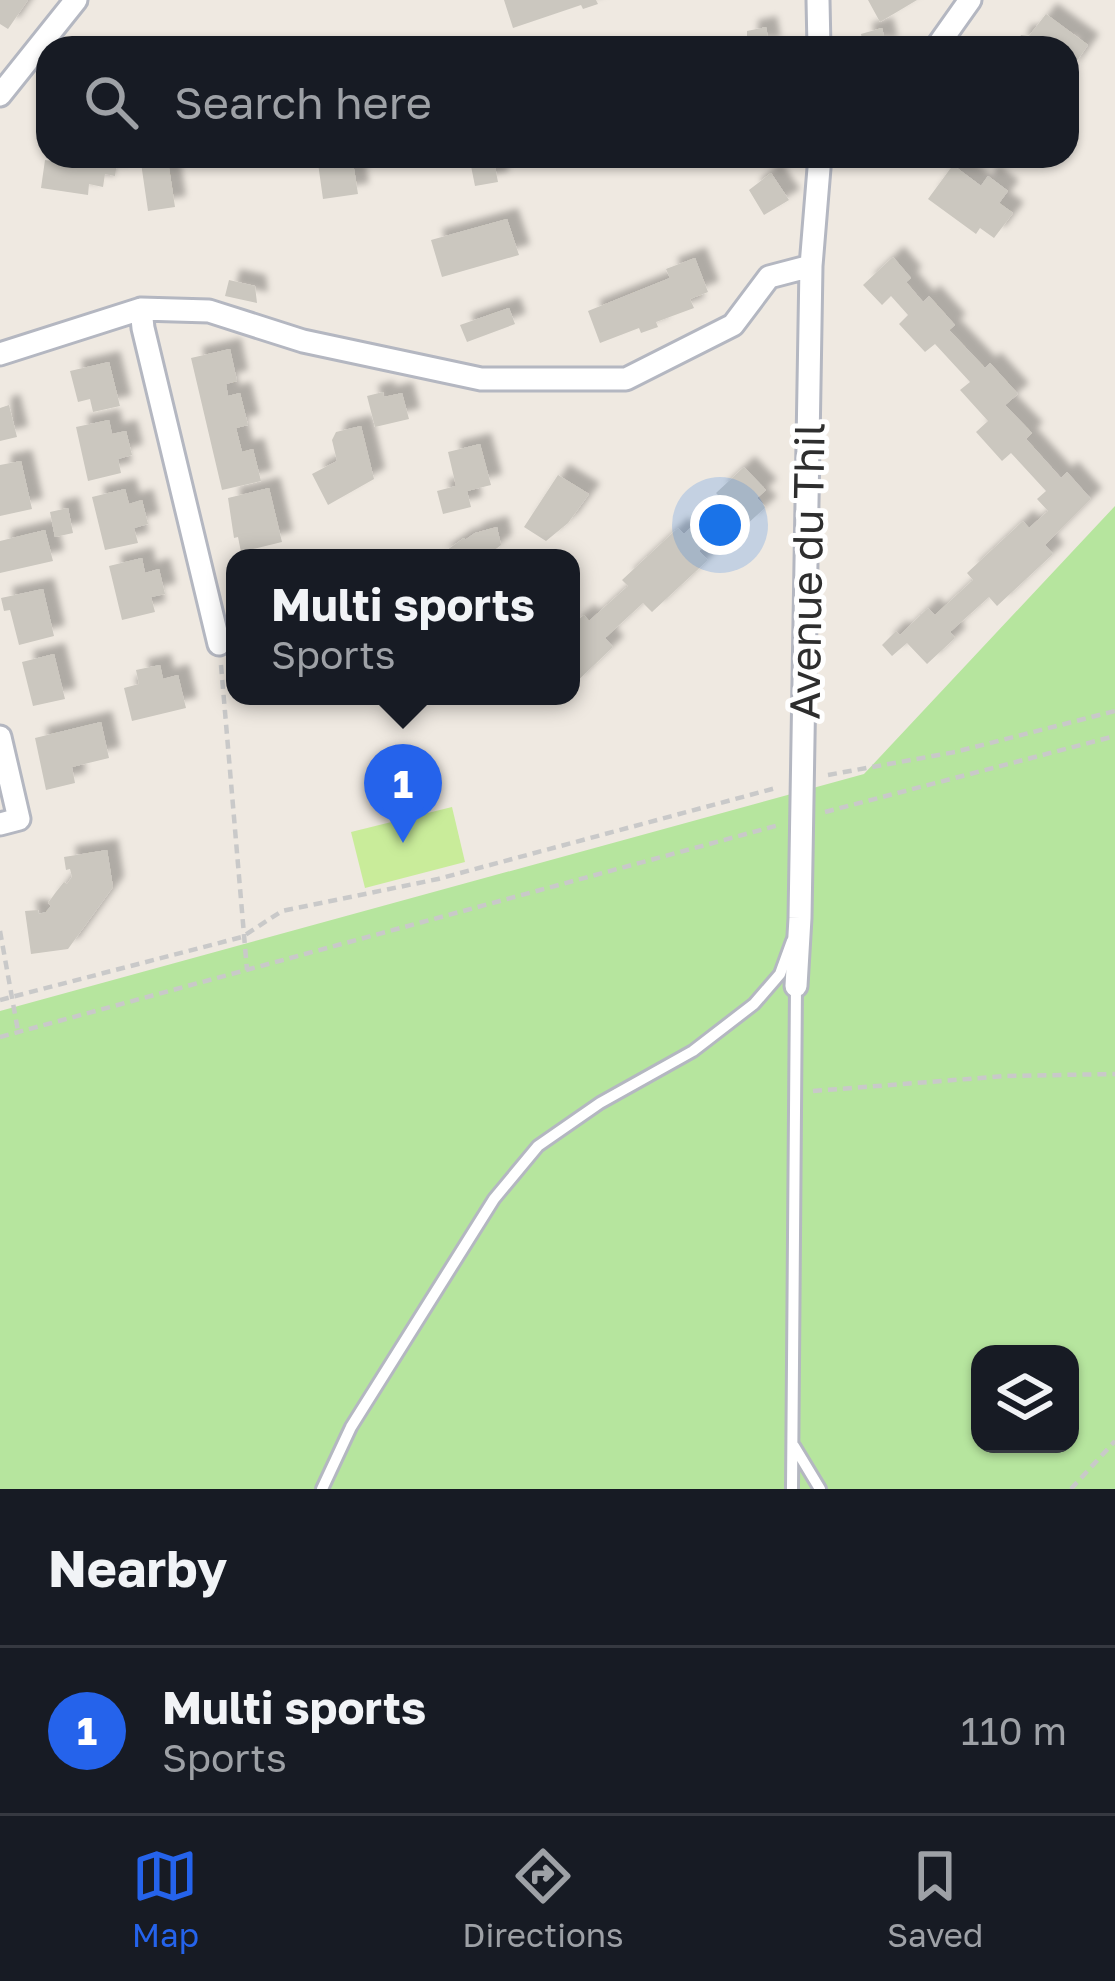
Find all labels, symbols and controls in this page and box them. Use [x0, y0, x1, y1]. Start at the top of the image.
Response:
search box [36, 36, 1079, 168]
icon: search [78, 69, 144, 135]
text: Search here [174, 75, 432, 129]
street label: Avenue du Thil [778, 422, 834, 720]
your location [690, 495, 750, 555]
popup [226, 549, 580, 705]
text: Multi sports [271, 577, 535, 631]
text: Sports [271, 631, 396, 678]
pin: 1 [364, 744, 442, 843]
map controls [971, 1345, 1079, 1453]
button: layers [971, 1345, 1079, 1453]
text: Nearby [48, 1537, 227, 1598]
text: Multi sports [162, 1680, 426, 1734]
text: 1 [77, 1707, 97, 1754]
text: 110 m [961, 1707, 1067, 1754]
text: Sports [162, 1734, 287, 1781]
tab: Map [132, 1843, 199, 1954]
tab: Directions [462, 1843, 624, 1954]
tab: Saved [887, 1843, 983, 1954]

